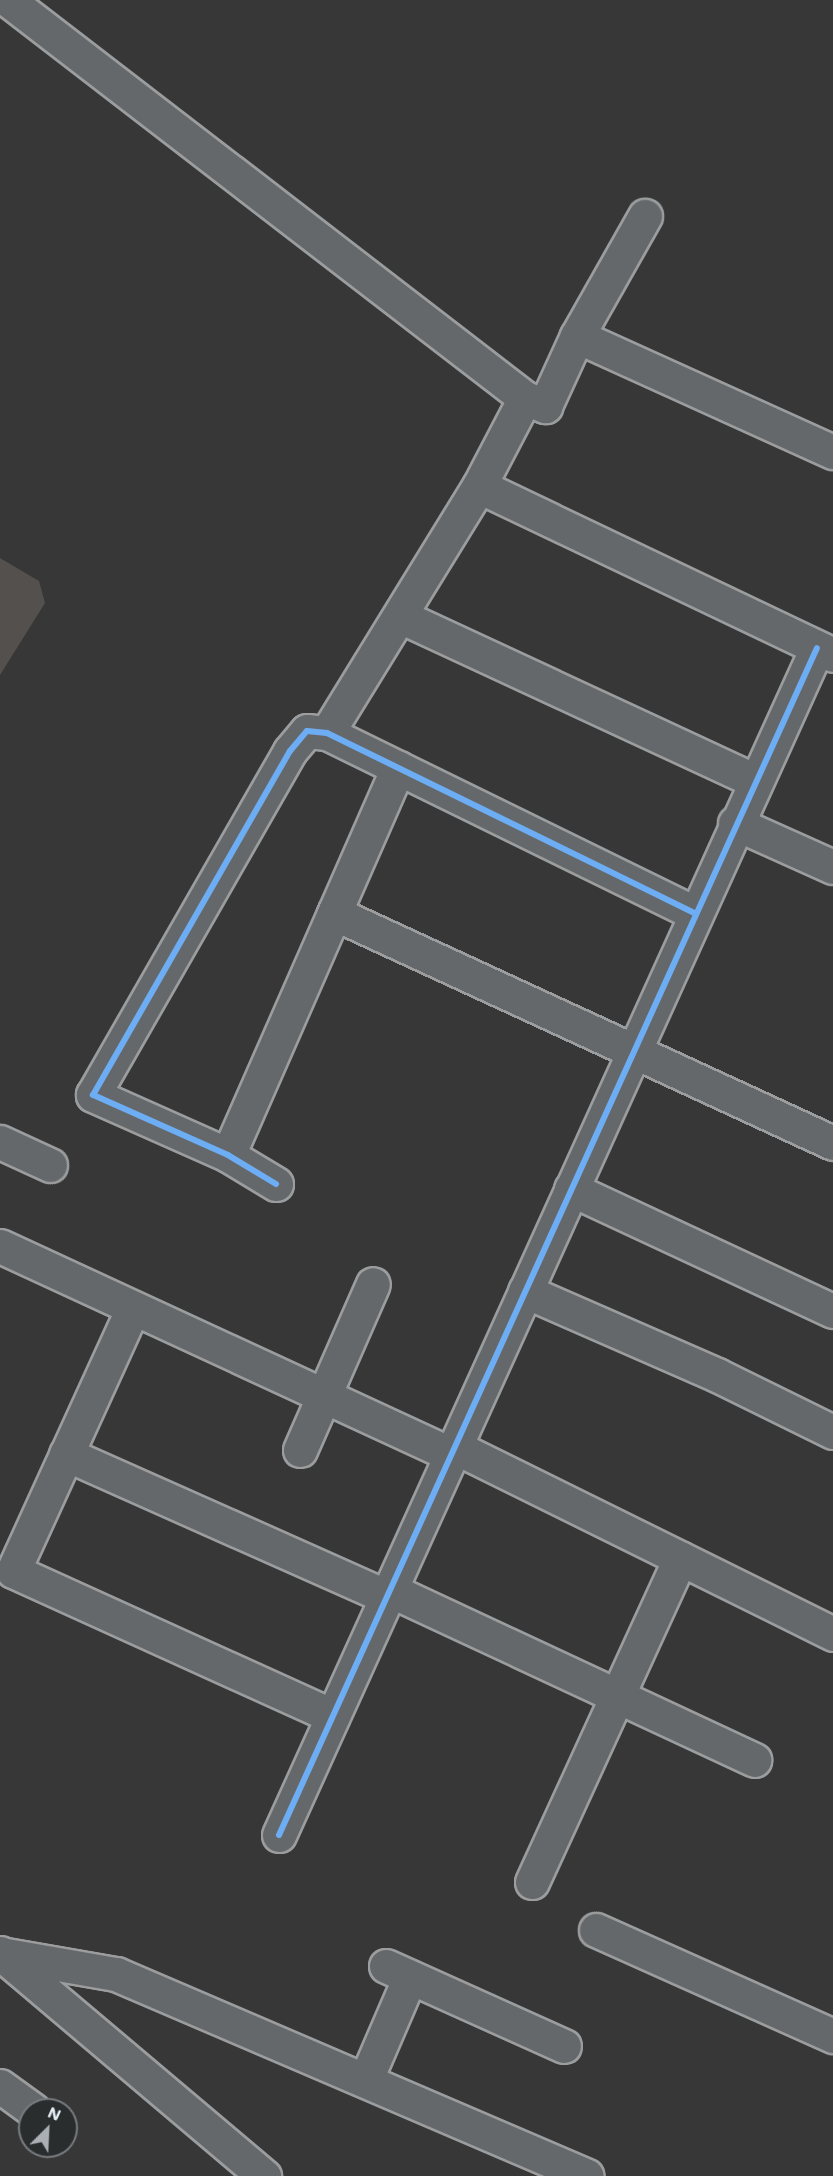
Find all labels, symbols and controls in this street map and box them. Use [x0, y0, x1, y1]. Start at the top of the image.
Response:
north arrow [18, 2098, 78, 2158]
text: N [45, 2101, 65, 2125]

